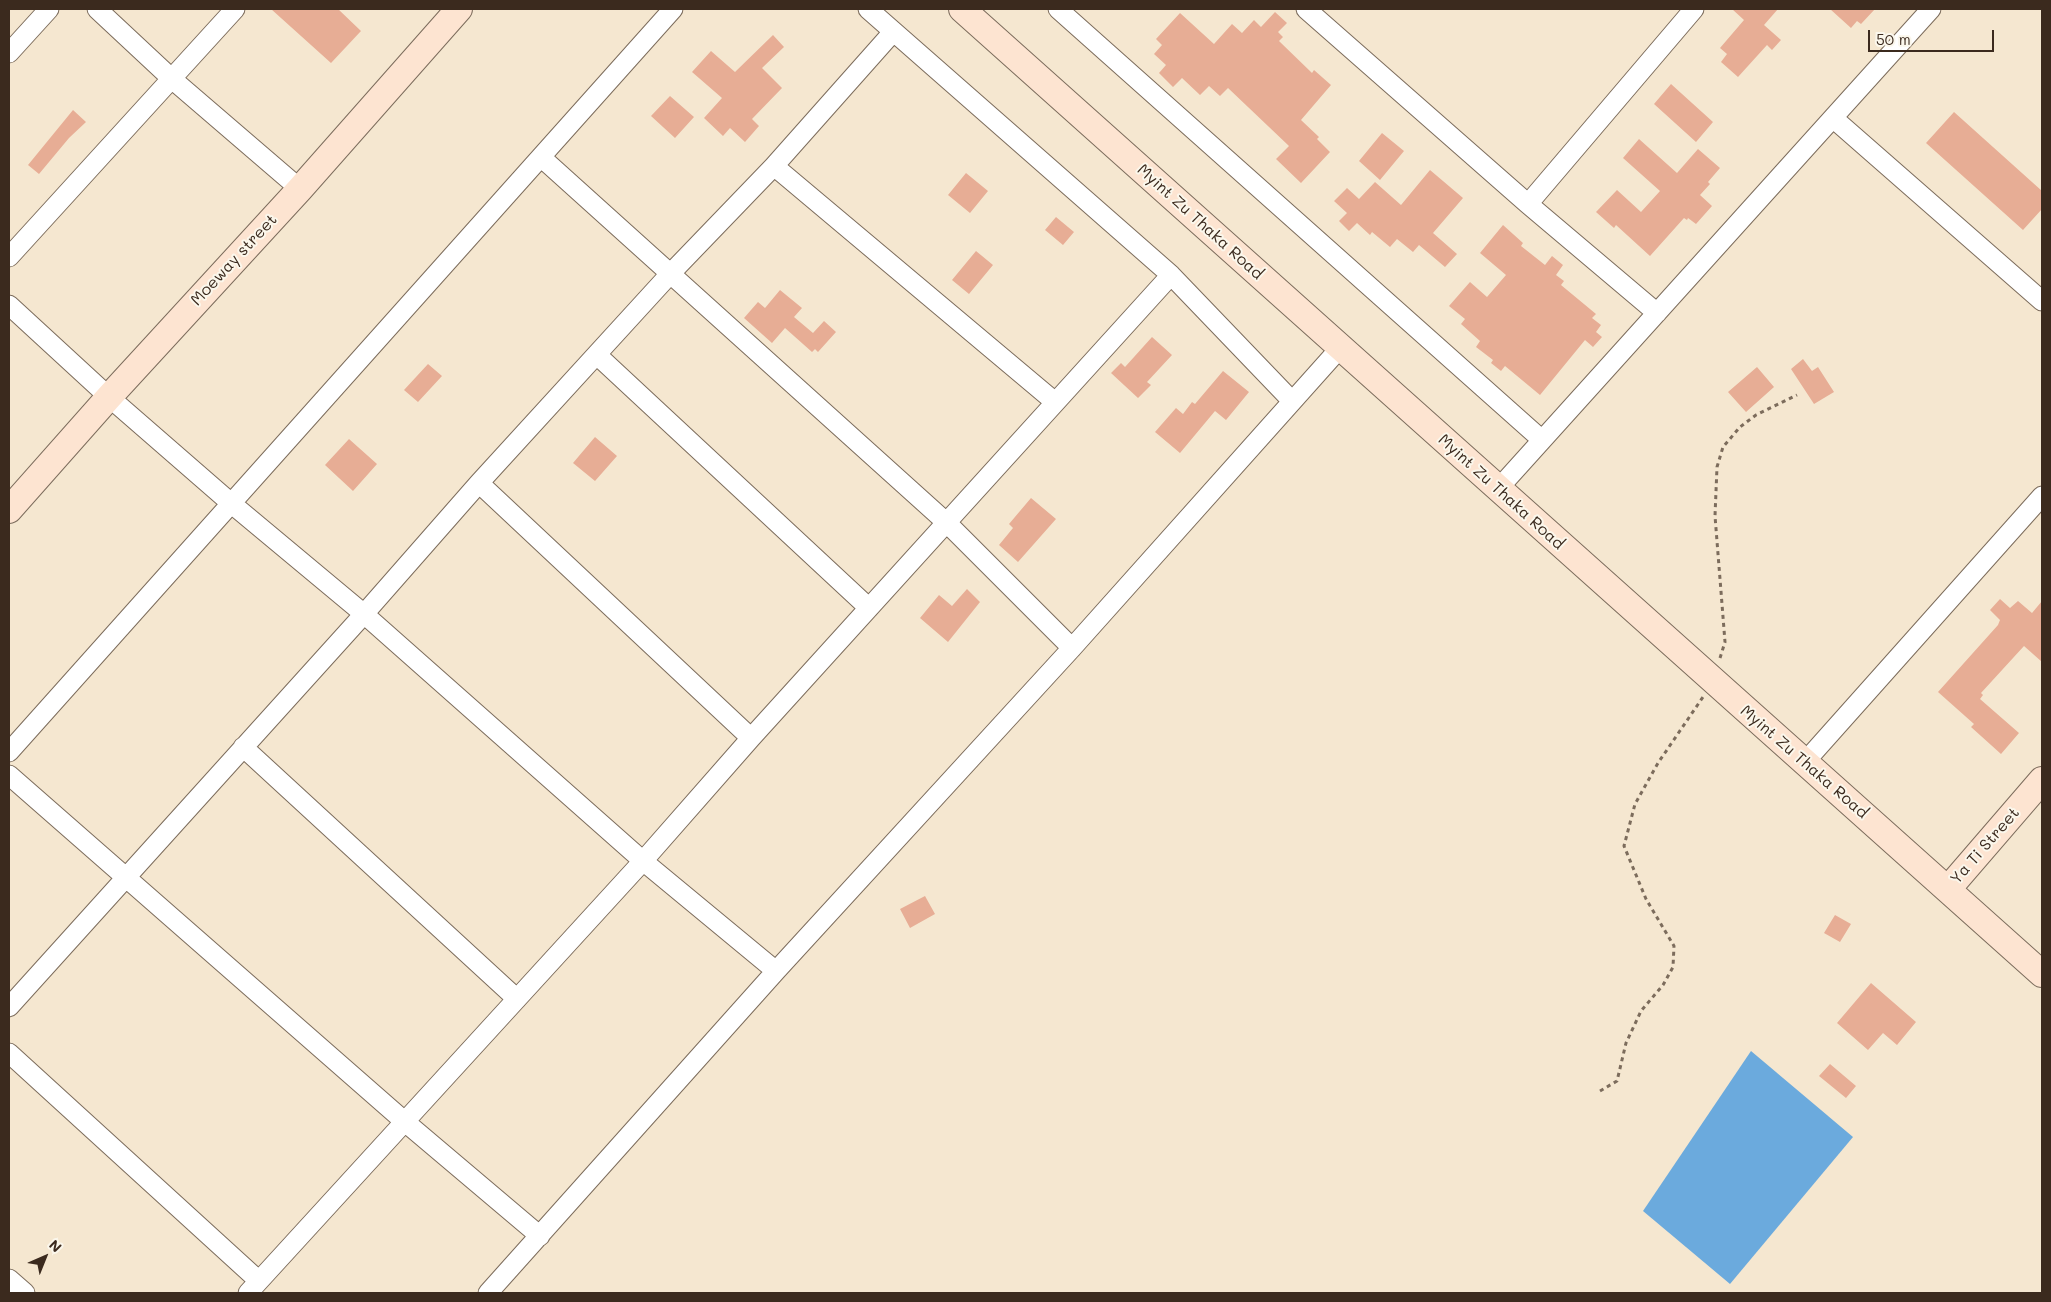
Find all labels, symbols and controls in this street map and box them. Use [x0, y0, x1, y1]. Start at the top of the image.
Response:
scale bar [1871, 20, 1997, 52]
text: 50 m [1876, 29, 1911, 49]
street label: Myint Zu Thaka Road [1133, 160, 1267, 284]
street label: Moeway street [187, 210, 281, 310]
street label: Myint Zu Thaka Road [1434, 430, 1568, 554]
street label: Myint Zu Thaka Road [1736, 701, 1872, 823]
street label: Ya Ti Street [1946, 804, 2024, 888]
north arrow [20, 1232, 70, 1282]
text: N [45, 1235, 66, 1256]

